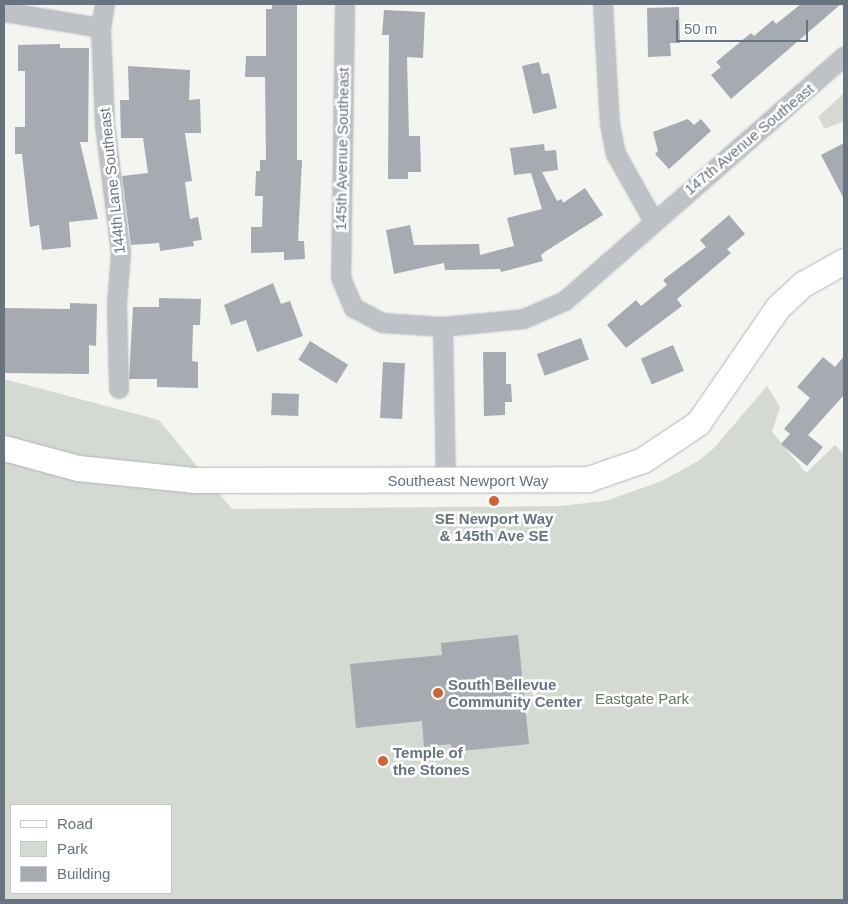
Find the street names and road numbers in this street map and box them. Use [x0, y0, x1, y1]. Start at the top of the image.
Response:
street label: 145th Avenue Southeast [332, 67, 352, 231]
street label: 147th Avenue Southeast [680, 79, 818, 199]
street label: 144th Lane Southeast [95, 107, 129, 255]
street label: Southeast Newport Way [387, 472, 549, 490]

